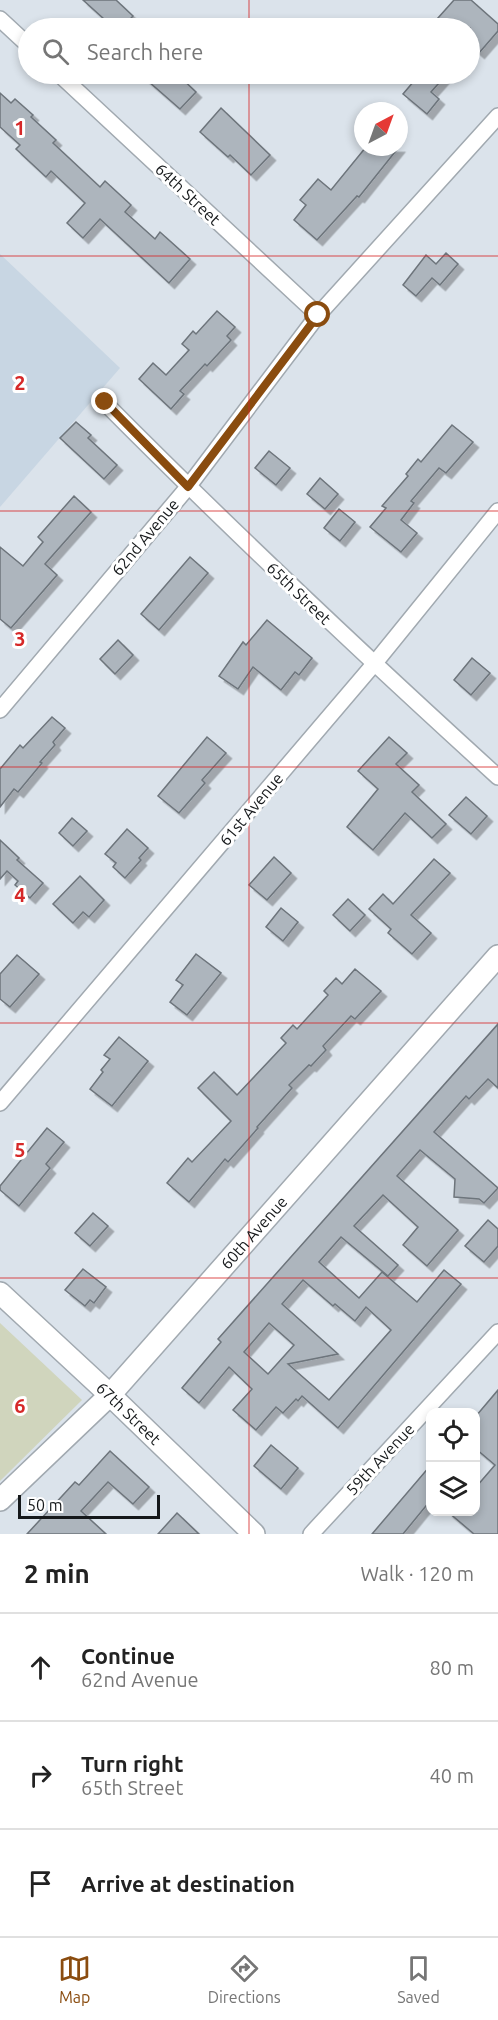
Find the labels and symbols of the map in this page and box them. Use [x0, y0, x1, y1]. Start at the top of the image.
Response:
north arrow [354, 102, 408, 156]
text: 1 [14, 116, 26, 139]
street label: 64th Street [152, 160, 225, 229]
route start [304, 301, 330, 327]
text: 2 [14, 371, 26, 394]
route end [91, 388, 117, 414]
street label: 62nd Avenue [108, 495, 182, 579]
street label: 65th Street [263, 558, 335, 628]
text: 3 [14, 627, 26, 650]
street label: 61st Avenue [216, 769, 286, 849]
text: 4 [14, 883, 26, 906]
text: 5 [14, 1138, 26, 1161]
street label: 60th Avenue [217, 1192, 291, 1273]
street label: 67th Street [93, 1378, 165, 1448]
text: 6 [14, 1394, 26, 1417]
street label: 59th Avenue [342, 1420, 418, 1498]
scale bar [18, 1492, 160, 1520]

